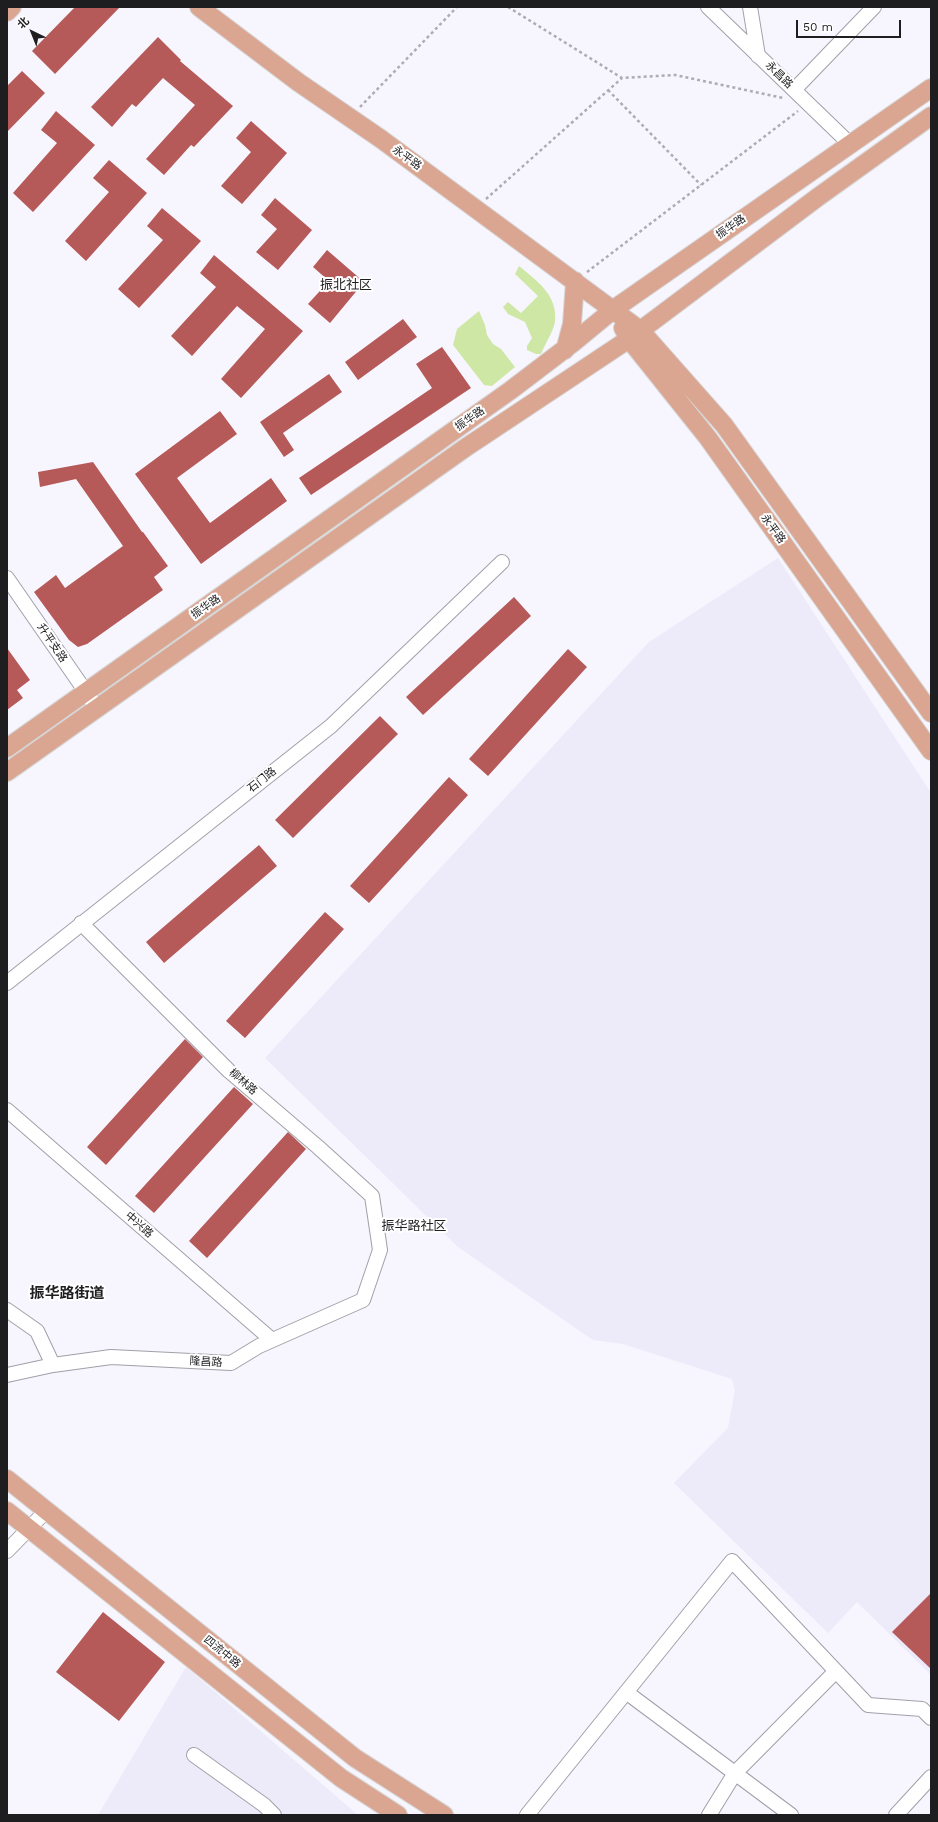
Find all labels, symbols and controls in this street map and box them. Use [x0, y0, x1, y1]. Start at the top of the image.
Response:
north arrow [12, 12, 52, 52]
scale bar [798, 12, 903, 38]
text: 北 [15, 14, 32, 31]
text: 50 m [803, 20, 833, 34]
street label: 永昌路 [763, 59, 795, 91]
street label: 永平路 [390, 143, 424, 173]
street label: 振华路 [714, 212, 748, 242]
district label: 振北社区 [320, 277, 372, 293]
street label: 振华路 [453, 404, 487, 434]
street label: 永平路 [758, 512, 788, 546]
street label: 振华路 [189, 592, 223, 622]
street label: 升平支路 [34, 621, 70, 665]
street label: 石门路 [245, 765, 279, 795]
street label: 柳林路 [226, 1066, 260, 1098]
street label: 中兴路 [122, 1209, 156, 1241]
district label: 振华路社区 [382, 1218, 446, 1234]
district label: 振华路街道 [30, 1285, 104, 1303]
street label: 隆昌路 [189, 1355, 223, 1369]
street label: 四流中路 [201, 1633, 243, 1671]

